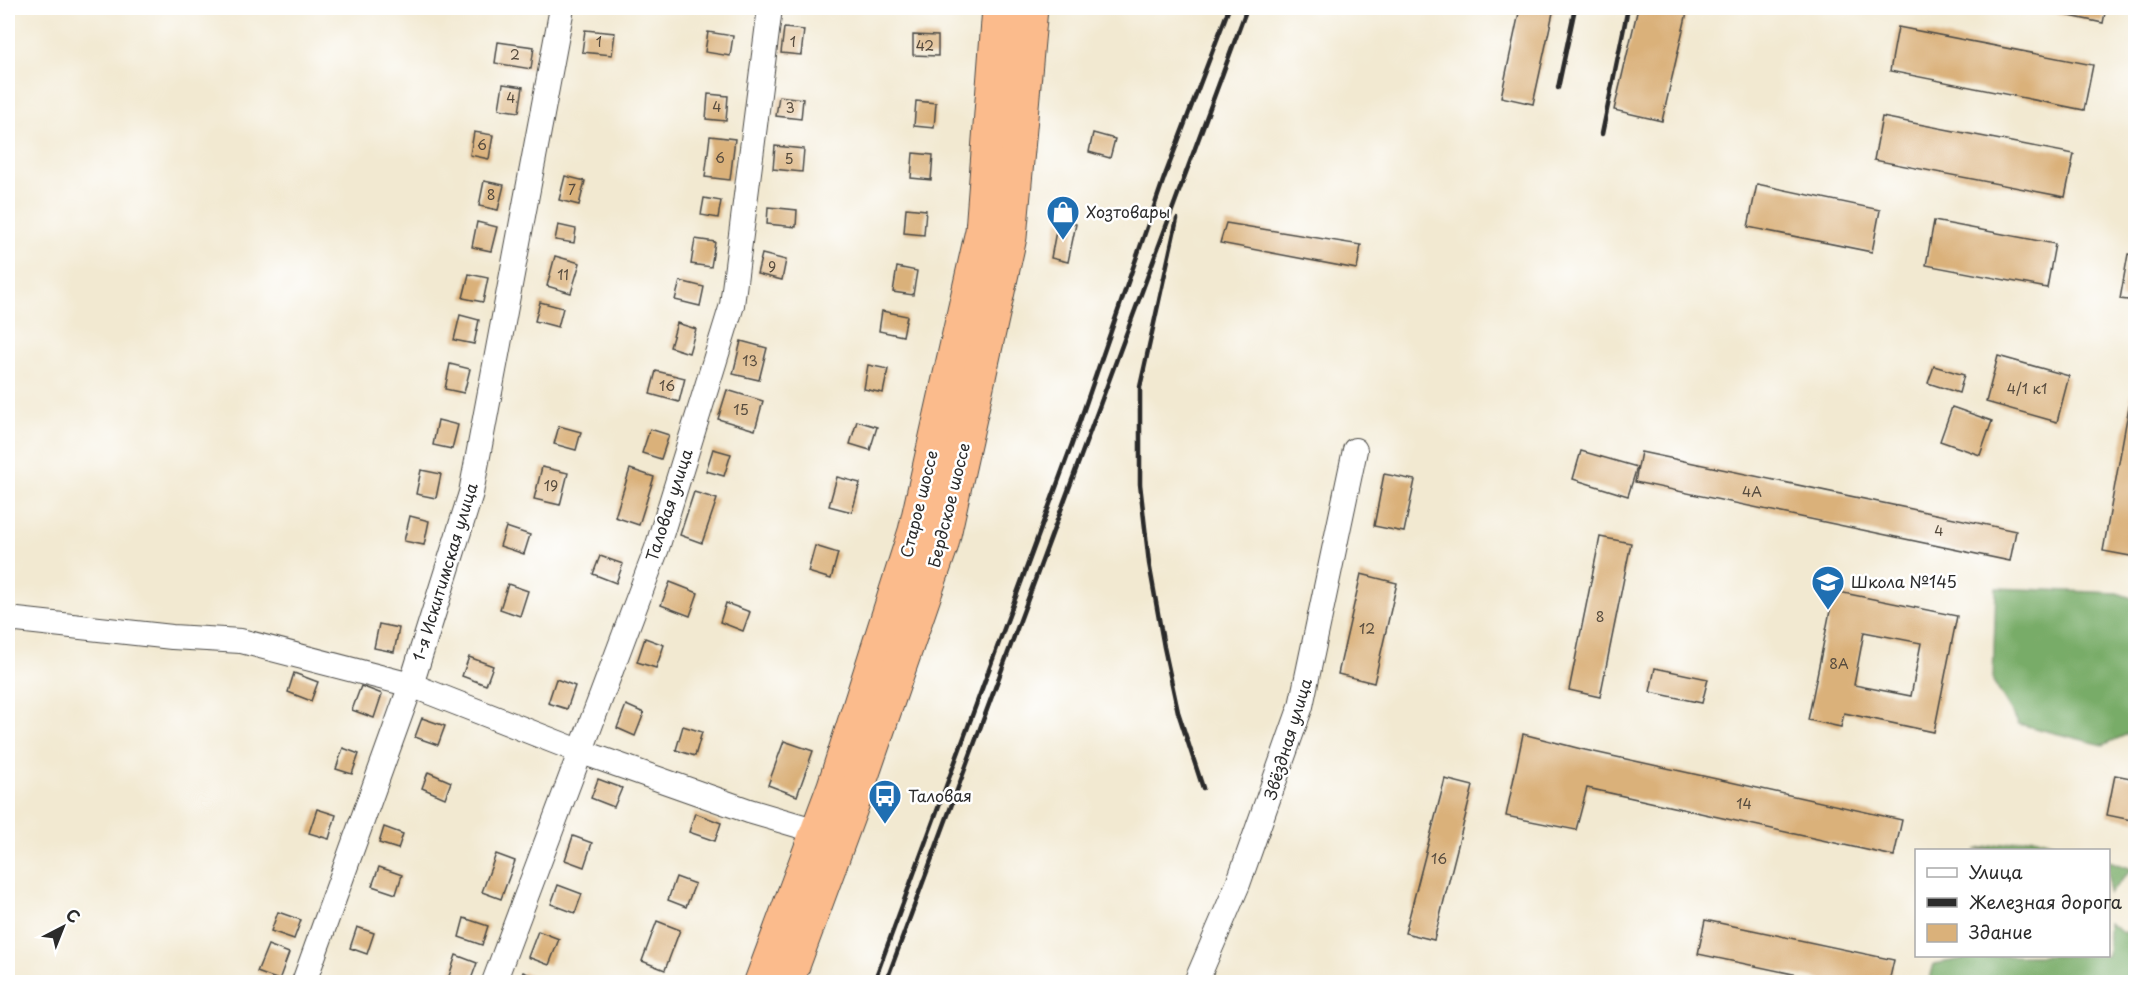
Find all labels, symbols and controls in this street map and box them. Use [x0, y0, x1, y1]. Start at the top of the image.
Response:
house number: 1 [596, 31, 602, 52]
house number: 1 [790, 31, 796, 52]
house number: 42 [916, 35, 934, 56]
house number: 2 [510, 44, 520, 65]
house number: 4 [506, 87, 516, 108]
house number: 4 [712, 96, 722, 117]
house number: 3 [785, 97, 795, 118]
house number: 6 [477, 134, 487, 155]
house number: 6 [715, 147, 725, 168]
house number: 5 [784, 148, 794, 169]
house number: 7 [568, 179, 576, 200]
house number: 8 [487, 184, 495, 205]
shop icon: Хозтовары [1045, 194, 1081, 241]
place label: Хозтовары [1086, 199, 1170, 223]
house number: 9 [768, 256, 776, 277]
house number: 11 [557, 264, 569, 285]
house number: 13 [742, 350, 758, 371]
house number: 16 [659, 375, 675, 396]
house number: 4/1 к1 [2007, 378, 2047, 399]
house number: 15 [733, 399, 749, 420]
street label: Бердское шоссе [921, 440, 975, 570]
street label: Таловая улица [639, 445, 698, 564]
street label: Старое шоссе [893, 448, 943, 560]
house number: 19 [544, 475, 558, 496]
street label: 1-я Искитимская улица [405, 480, 483, 664]
house number: 4А [1742, 481, 1762, 502]
house number: 4 [1934, 520, 1944, 541]
school or university icon: Школа №145 [1810, 564, 1846, 611]
place label: Школа №145 [1851, 569, 1957, 593]
house number: 8 [1596, 606, 1604, 627]
house number: 12 [1359, 618, 1375, 639]
house number: 8А [1829, 653, 1849, 674]
street label: Звёздная улица [1257, 675, 1317, 802]
bus stop icon: Таловая [867, 778, 903, 825]
place label: Таловая [908, 783, 972, 807]
house number: 14 [1736, 793, 1752, 814]
house number: 16 [1431, 848, 1447, 869]
legend [1915, 849, 2110, 957]
text: Улица [1969, 858, 2023, 885]
text: Железная дорога [1969, 888, 2123, 915]
north arrow [33, 897, 93, 957]
text: С [61, 902, 86, 928]
text: Здание [1969, 918, 2032, 945]

